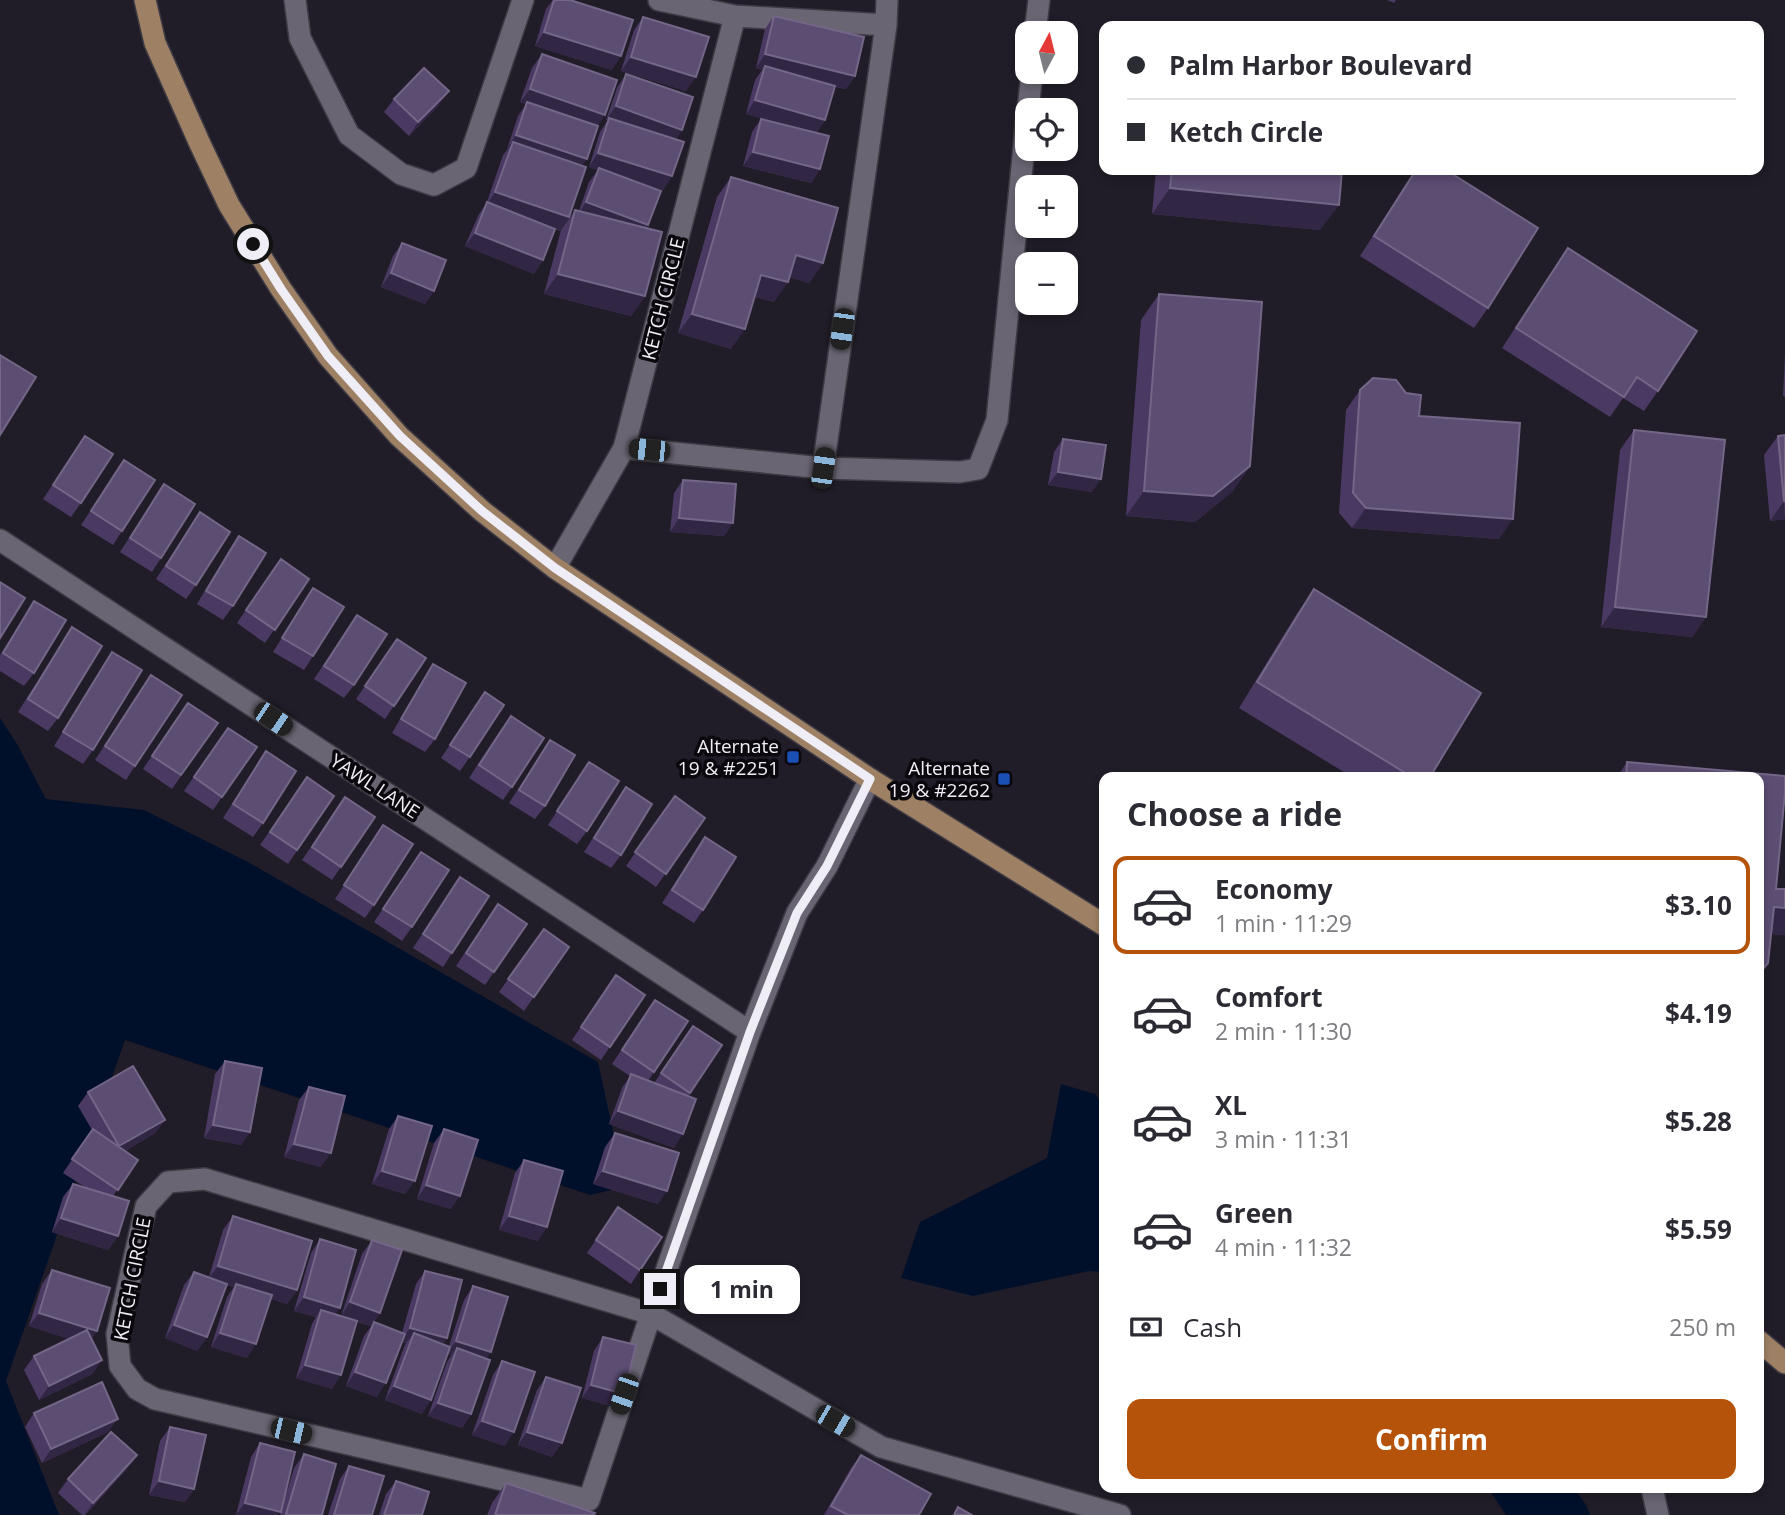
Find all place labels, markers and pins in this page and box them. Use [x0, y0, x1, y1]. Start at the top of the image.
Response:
place label: Alternate 19 & #2251 [678, 733, 779, 781]
marker: Alternate 19 & #2251 [785, 749, 801, 765]
place label: Alternate 19 & #2262 [889, 755, 990, 803]
marker: Alternate 19 & #2262 [996, 771, 1012, 787]

